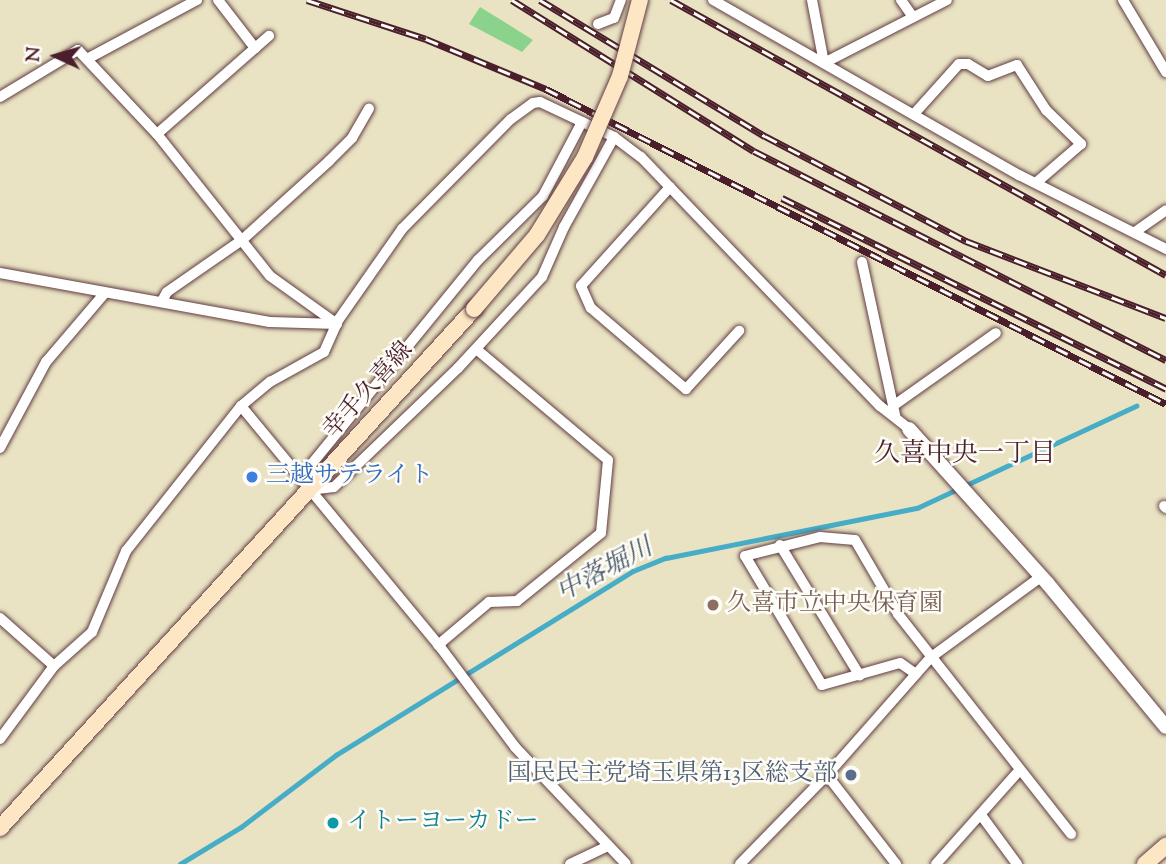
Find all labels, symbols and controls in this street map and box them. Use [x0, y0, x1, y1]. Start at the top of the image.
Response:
north arrow [21, 21, 91, 91]
text: N [21, 46, 49, 63]
street label: 幸手久喜線 [318, 337, 420, 445]
district label: 久喜中央一丁目 [874, 439, 1056, 471]
place label: 三越サテライト [266, 463, 434, 491]
marker: 三越サテライト [244, 469, 260, 485]
water label: 中落堀川 [552, 533, 658, 609]
place label: 久喜市立中央保育園 [727, 591, 943, 619]
marker: 久喜市立中央保育園 [705, 597, 721, 613]
place label: 国民民主党埼玉県第13区総支部 [507, 761, 837, 789]
marker: 国民民主党埼玉県第13区総支部 [843, 767, 859, 783]
place label: イトーヨーカドー [347, 809, 539, 837]
marker: イトーヨーカドー [325, 815, 341, 831]

